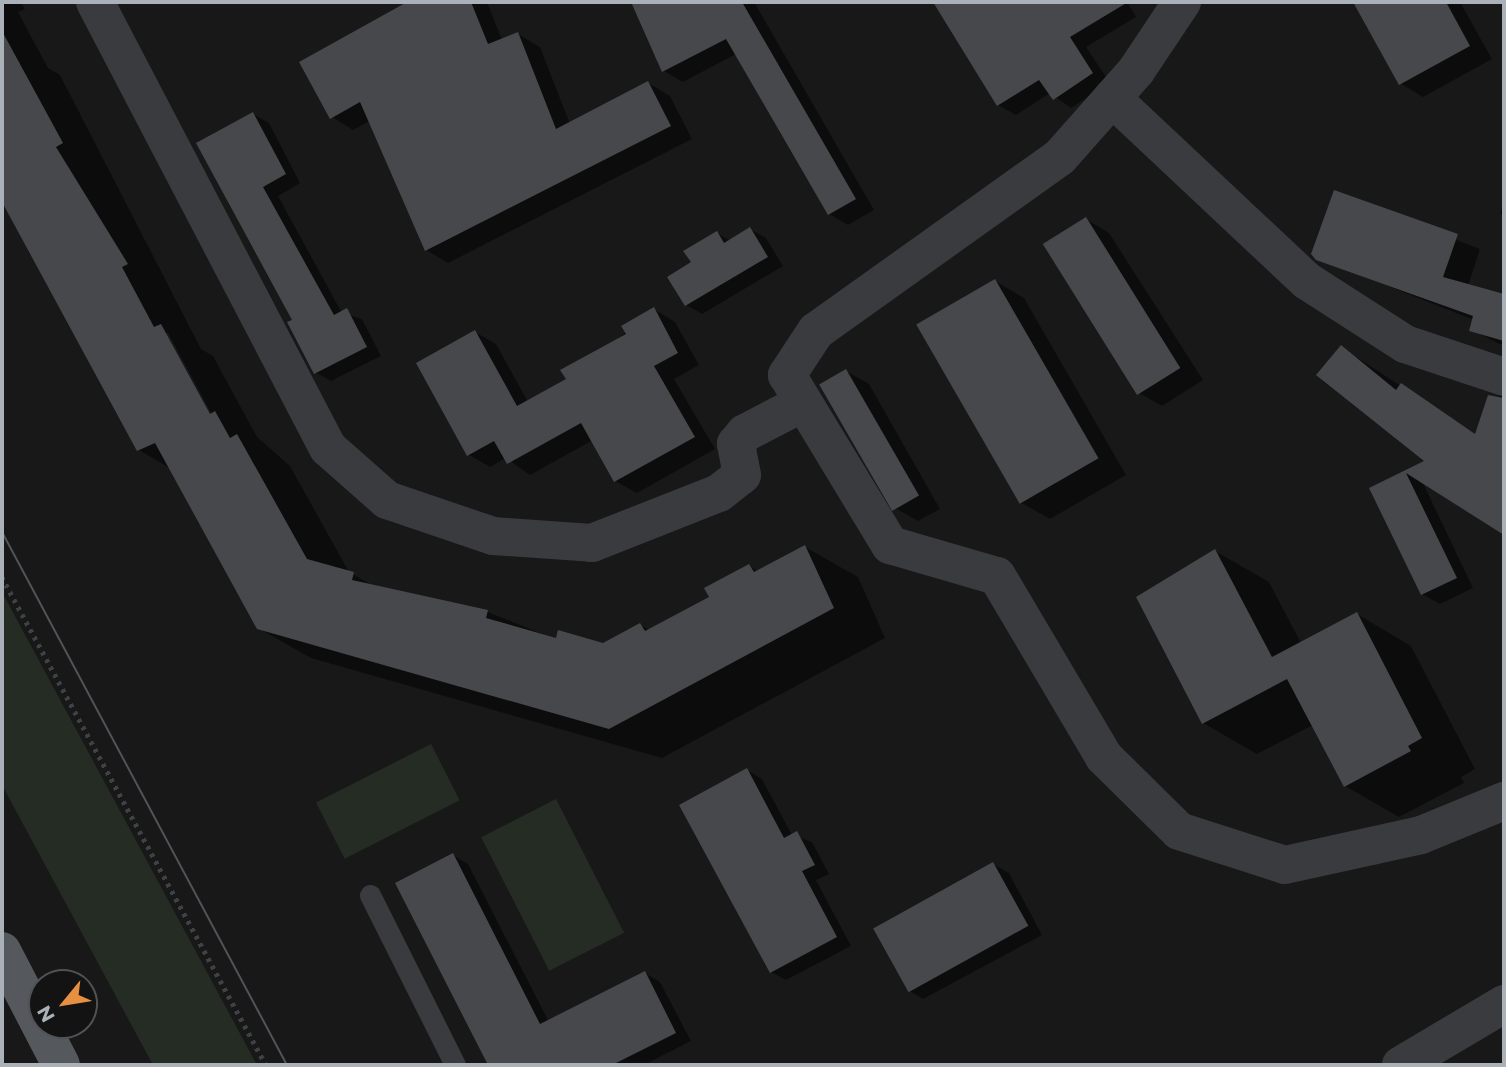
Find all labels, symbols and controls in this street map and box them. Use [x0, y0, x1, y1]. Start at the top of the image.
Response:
north arrow [28, 969, 98, 1039]
text: N [32, 1001, 60, 1026]

